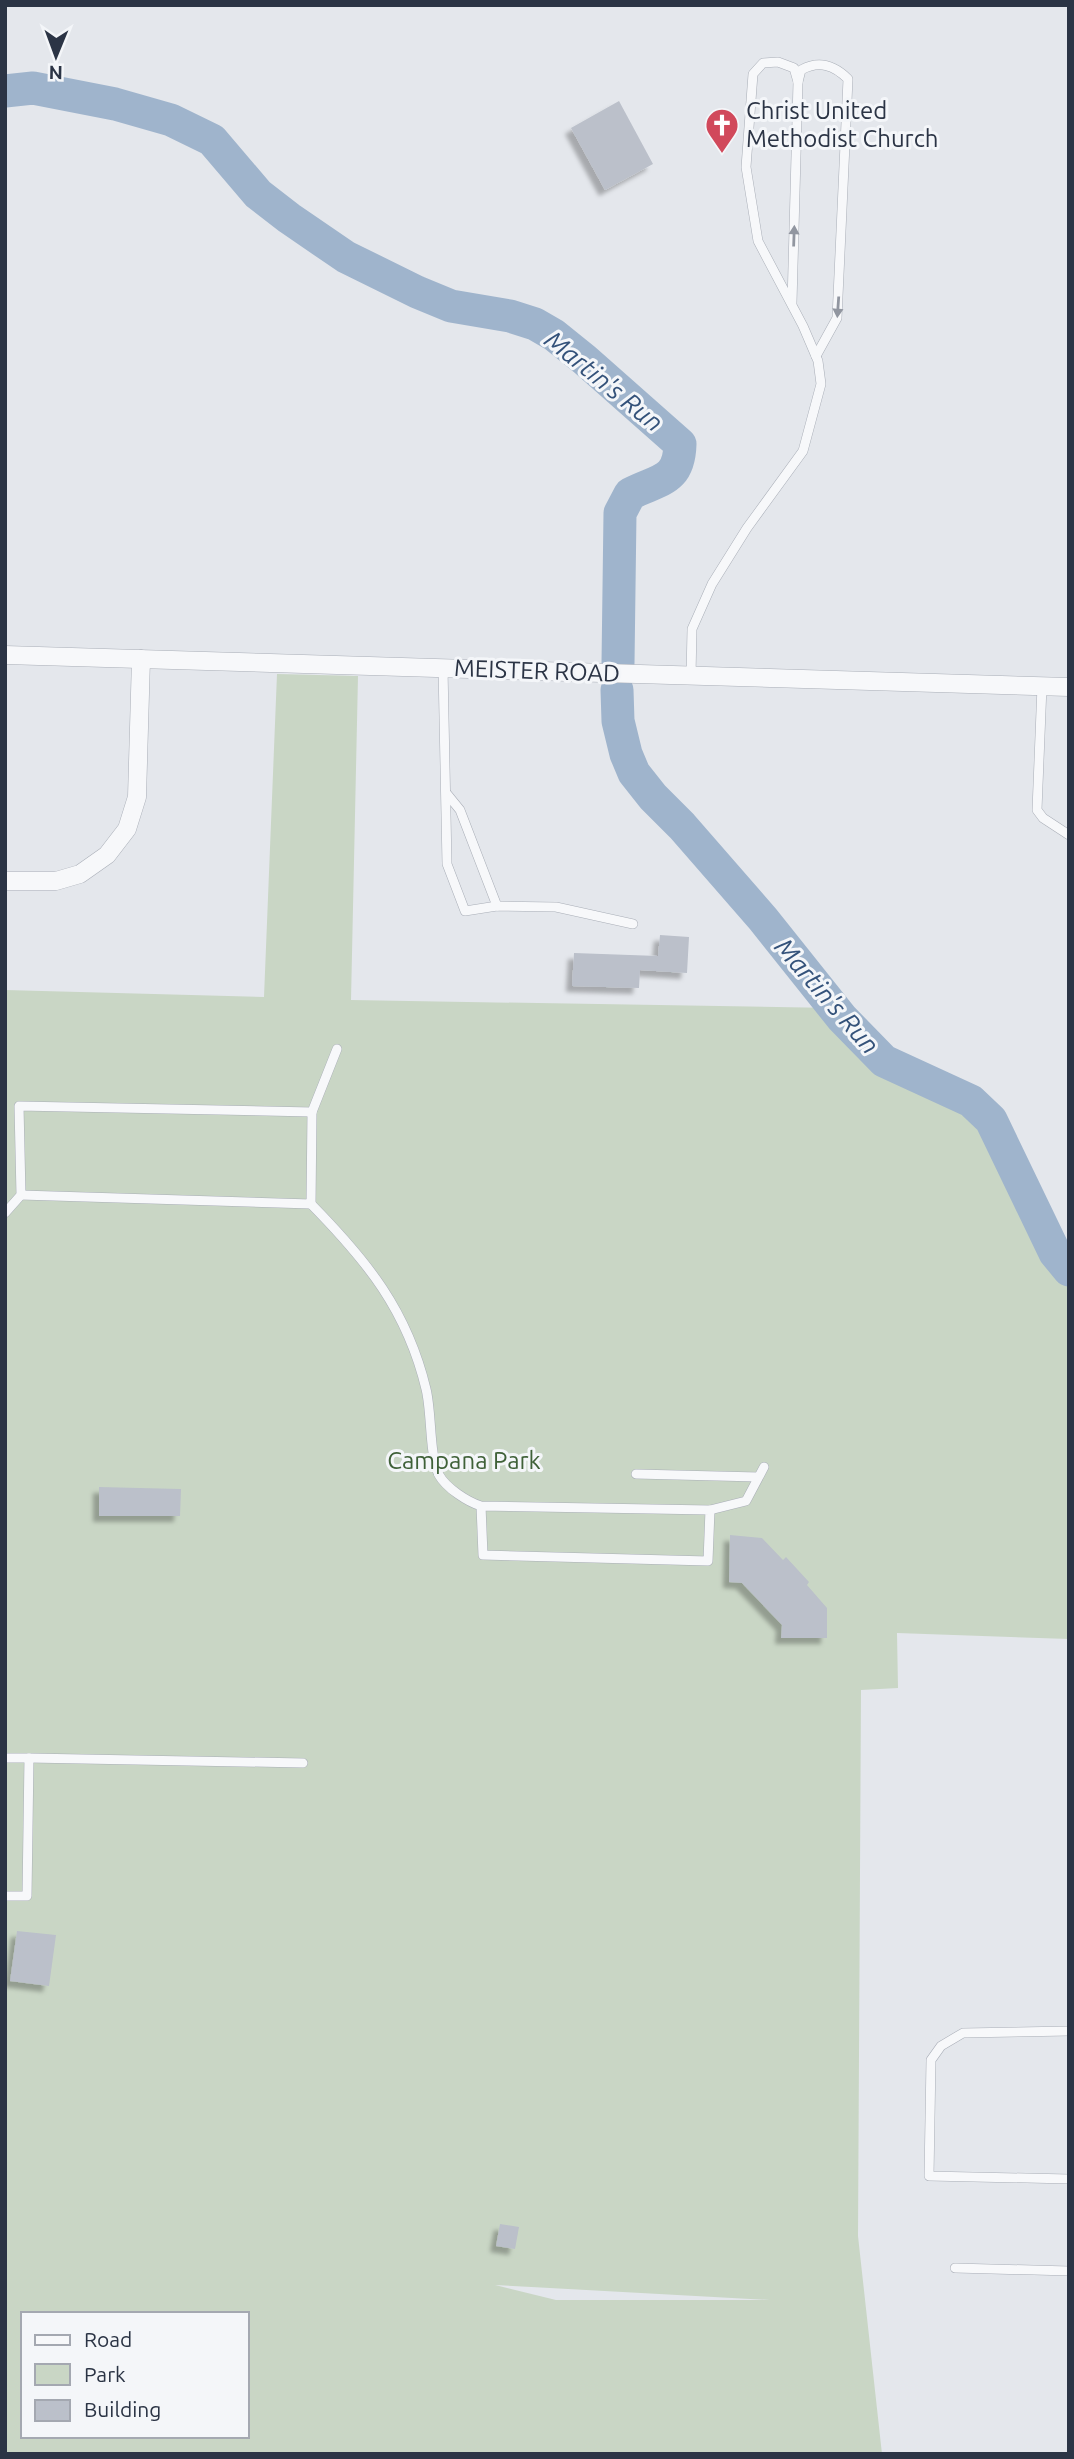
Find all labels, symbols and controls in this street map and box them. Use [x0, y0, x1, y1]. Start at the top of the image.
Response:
north arrow [21, 21, 91, 91]
text: N [48, 62, 63, 84]
place label: Christ United Methodist Church [746, 97, 939, 152]
church icon: Christ United Methodist Church [703, 106, 741, 155]
one-way arrow [789, 225, 800, 247]
one-way arrow [832, 296, 843, 318]
water label: Martin's Run [540, 324, 669, 437]
street label: MEISTER ROAD [454, 654, 621, 687]
water label: Martin's Run [769, 932, 885, 1059]
park label: Campana Park [387, 1447, 541, 1474]
legend [21, 2312, 248, 2438]
text: Road [84, 2327, 132, 2351]
text: Park [84, 2362, 126, 2386]
text: Building [84, 2397, 161, 2421]

